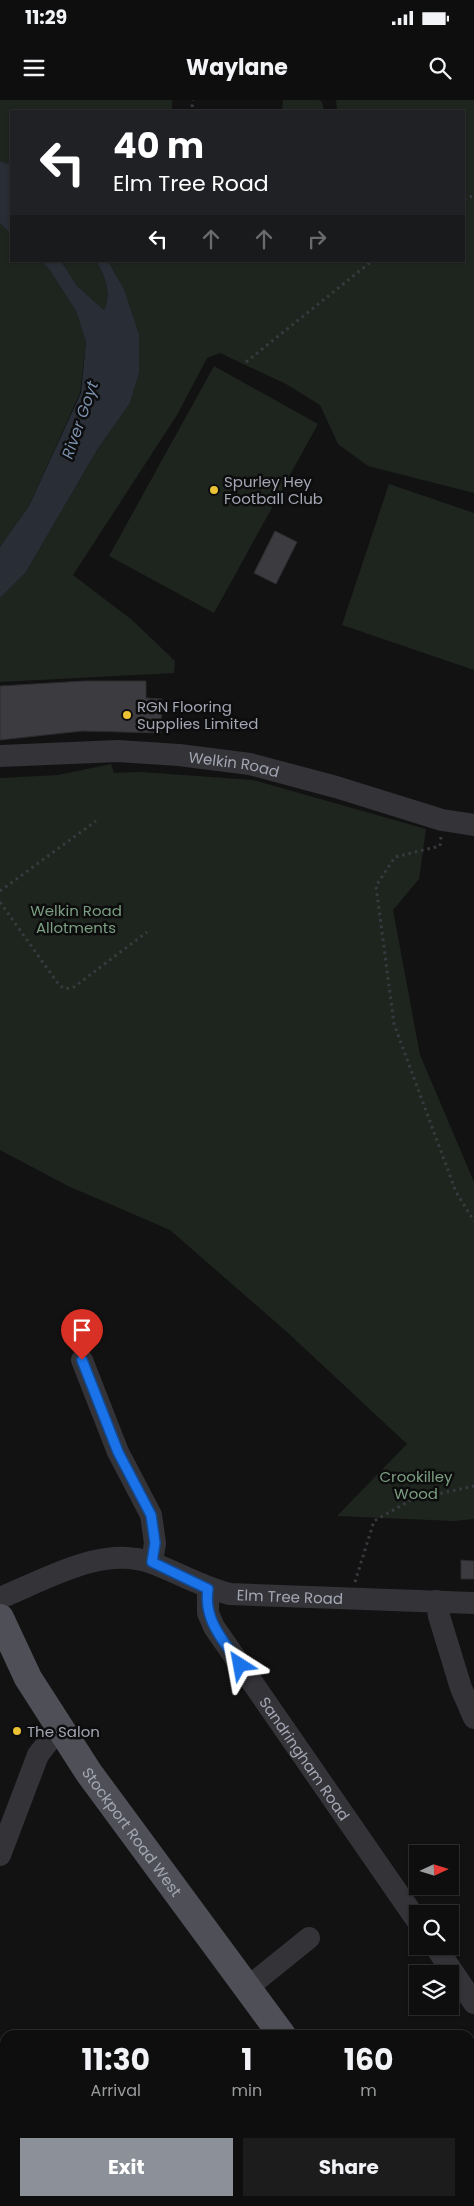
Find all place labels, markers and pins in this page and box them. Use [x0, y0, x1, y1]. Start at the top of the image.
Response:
place label: Spurley Hey Football Club [224, 471, 323, 509]
marker: Spurley Hey Football Club [208, 484, 220, 496]
place label: RGN Flooring Supplies Limited [137, 696, 258, 734]
marker: RGN Flooring Supplies Limited [121, 709, 133, 721]
pin [61, 1309, 103, 1360]
place label: The Salon [27, 1721, 100, 1742]
marker: The Salon [11, 1725, 23, 1737]

